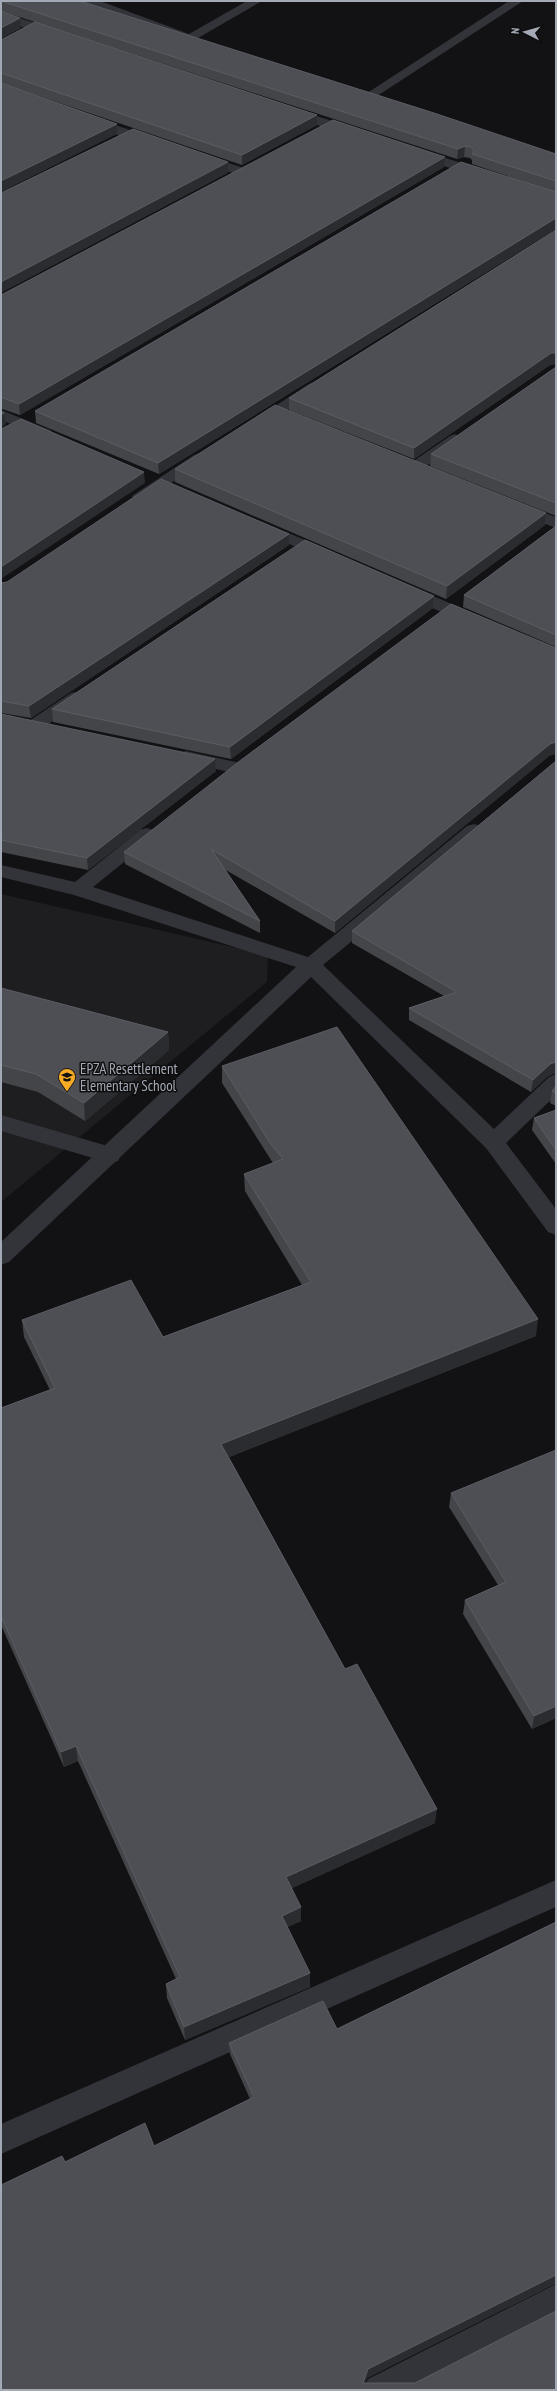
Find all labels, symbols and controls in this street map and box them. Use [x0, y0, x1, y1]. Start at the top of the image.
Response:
north arrow [505, 12, 545, 52]
text: N [508, 27, 522, 35]
place label: EPZA Resettlement Elementary School [80, 1059, 178, 1095]
school or university icon: EPZA Resettlement Elementary School [57, 1067, 77, 1092]

